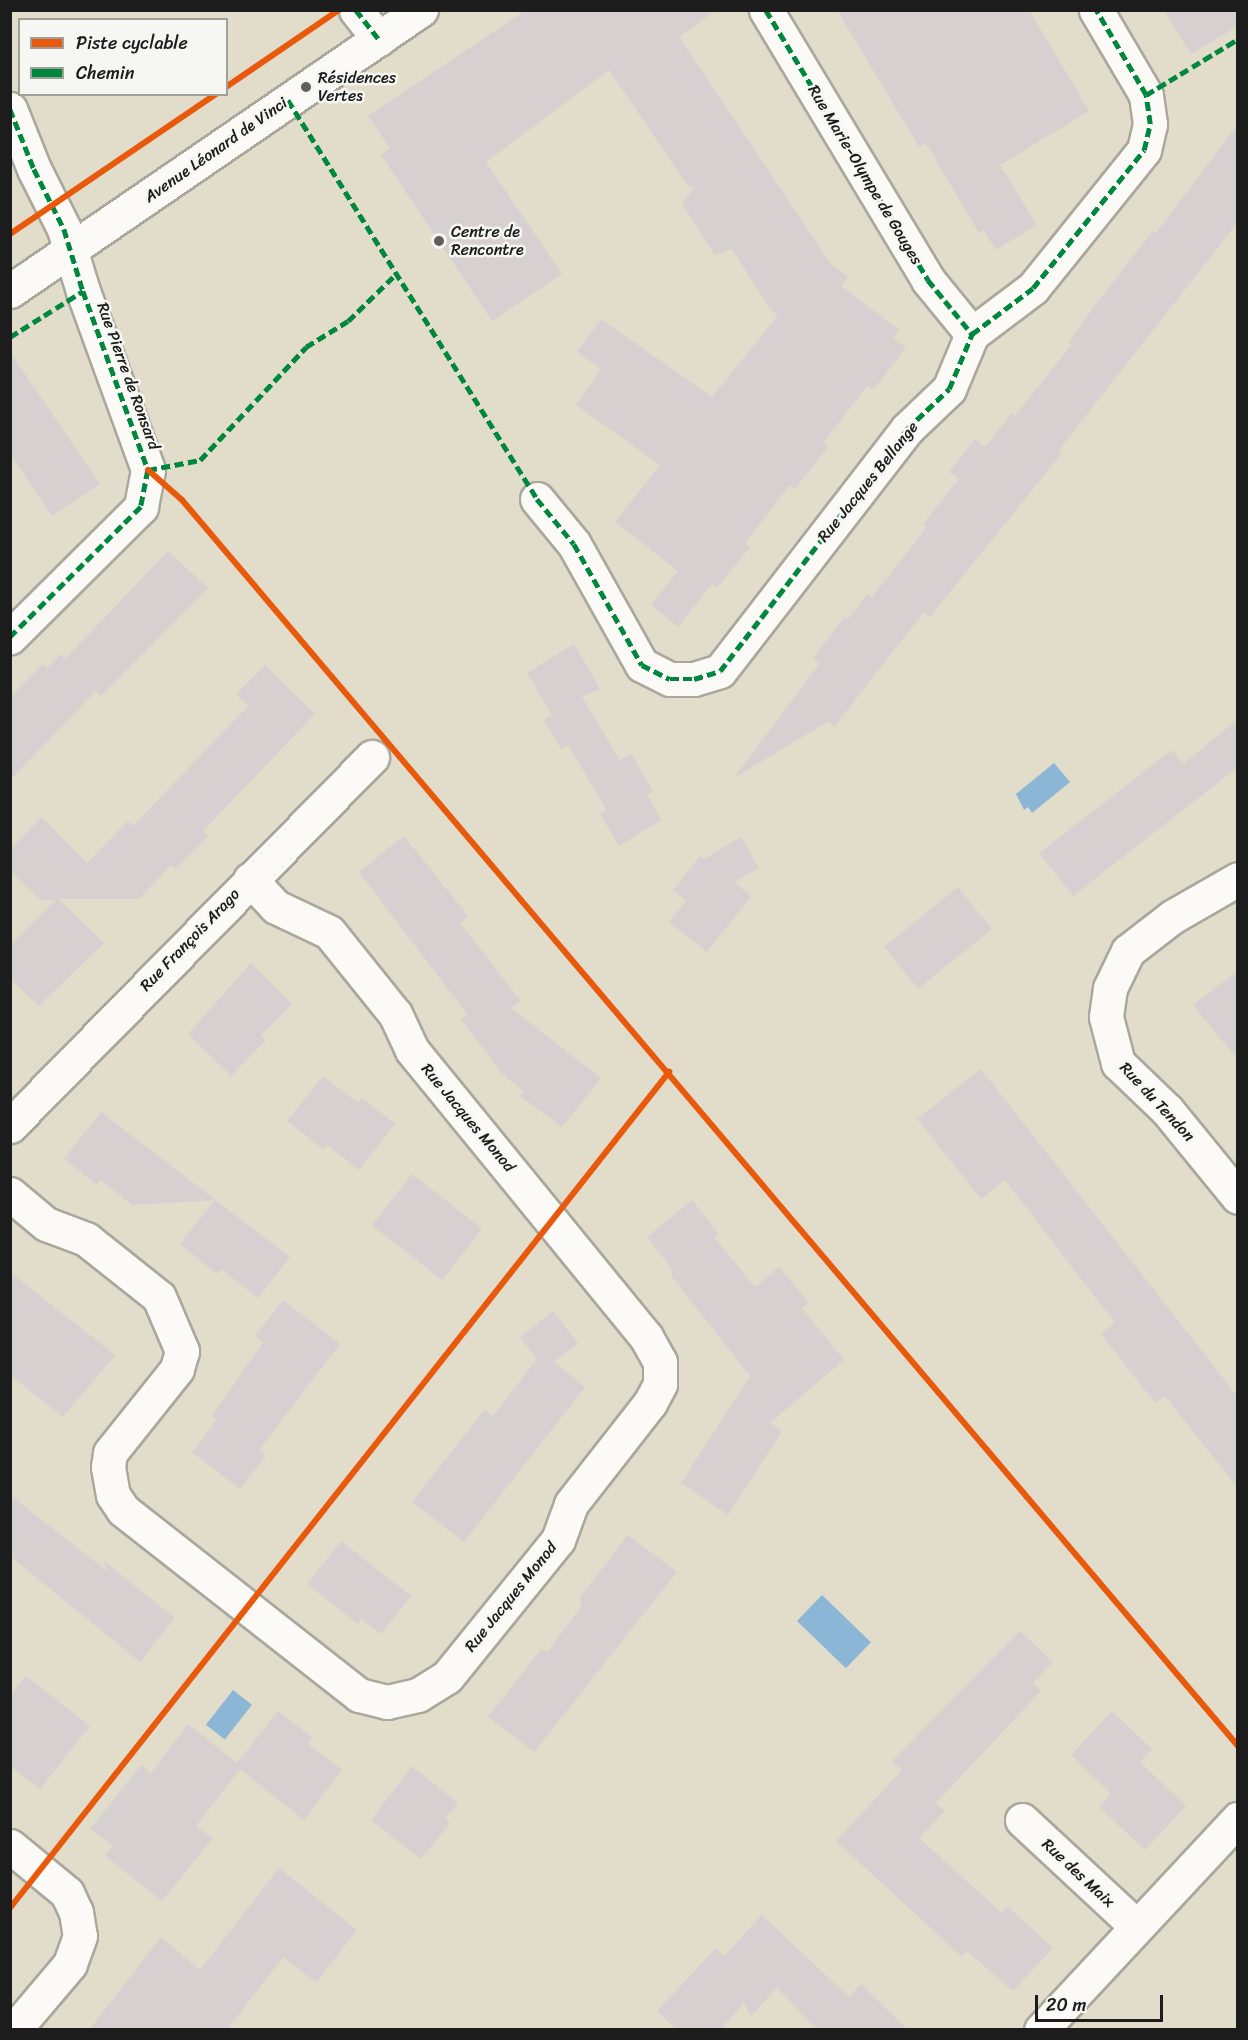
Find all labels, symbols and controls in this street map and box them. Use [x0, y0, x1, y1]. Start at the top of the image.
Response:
legend [18, 18, 228, 96]
text: Piste cyclable [76, 27, 188, 59]
text: Chemin [76, 57, 134, 89]
place label: Résidences Vertes [318, 68, 396, 106]
marker: Résidences Vertes [299, 80, 313, 94]
street label: Rue Marie-Olympe de Gouges [804, 82, 926, 268]
street label: Avenue Léonard de Vinci [141, 93, 291, 207]
place label: Centre de Rencontre [451, 222, 524, 260]
marker: Centre de Rencontre [432, 234, 446, 248]
street label: Rue Pierre de Ronsard [92, 300, 164, 452]
street label: Rue Jacques Bellange [814, 418, 922, 546]
street label: Rue François Arago [136, 885, 244, 995]
street label: Rue du Tendon [1115, 1058, 1199, 1146]
street label: Rue Jacques Monod [417, 1060, 519, 1176]
street label: Rue Jacques Monod [461, 1538, 561, 1656]
street label: Rue des Maix [1038, 1834, 1118, 1912]
scale bar [1038, 1983, 1166, 2021]
text: 20 m [1046, 1989, 1086, 2021]

